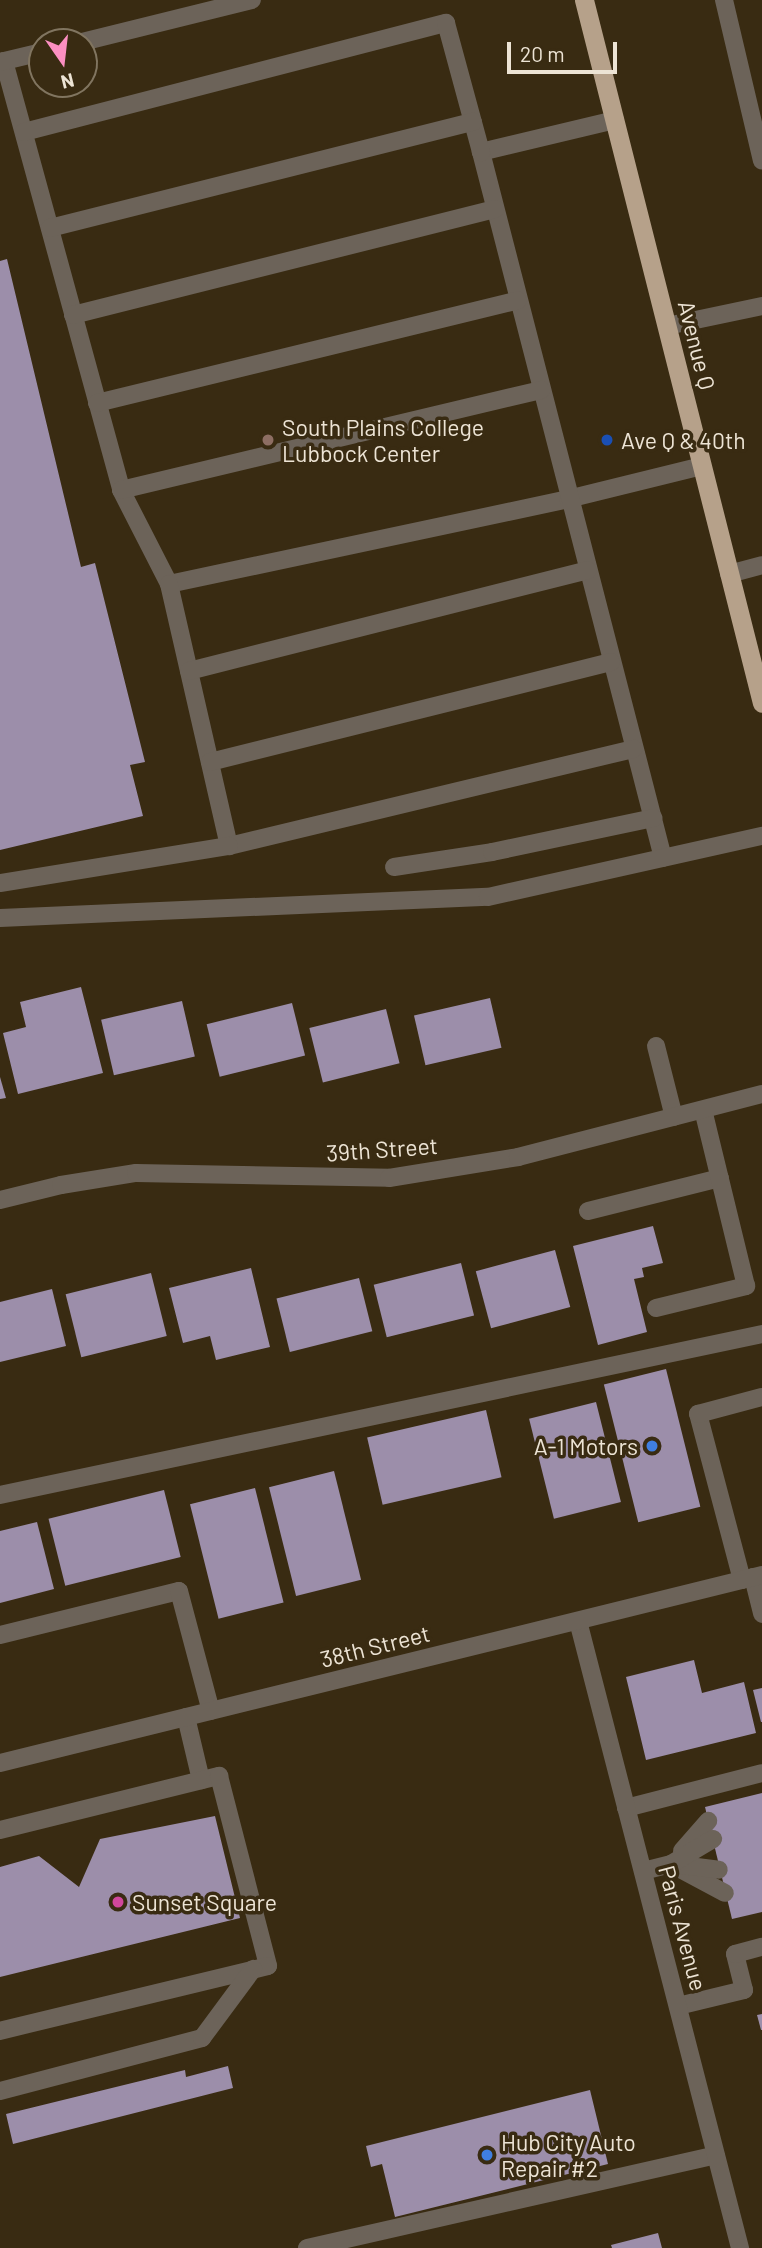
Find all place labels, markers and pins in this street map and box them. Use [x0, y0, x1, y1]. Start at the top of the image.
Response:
place label: South Plains College Lubbock Center [282, 413, 484, 467]
place label: Ave Q & 40th [621, 426, 746, 454]
marker: South Plains College Lubbock Center [260, 432, 276, 448]
marker: Ave Q & 40th [599, 432, 615, 448]
place label: A-1 Motors [534, 1432, 638, 1460]
marker: A-1 Motors [644, 1438, 660, 1454]
place label: Sunset Square [132, 1888, 277, 1916]
marker: Sunset Square [110, 1894, 126, 1910]
place label: Hub City Auto Repair #2 [501, 2128, 636, 2182]
marker: Hub City Auto Repair #2 [479, 2147, 495, 2163]

